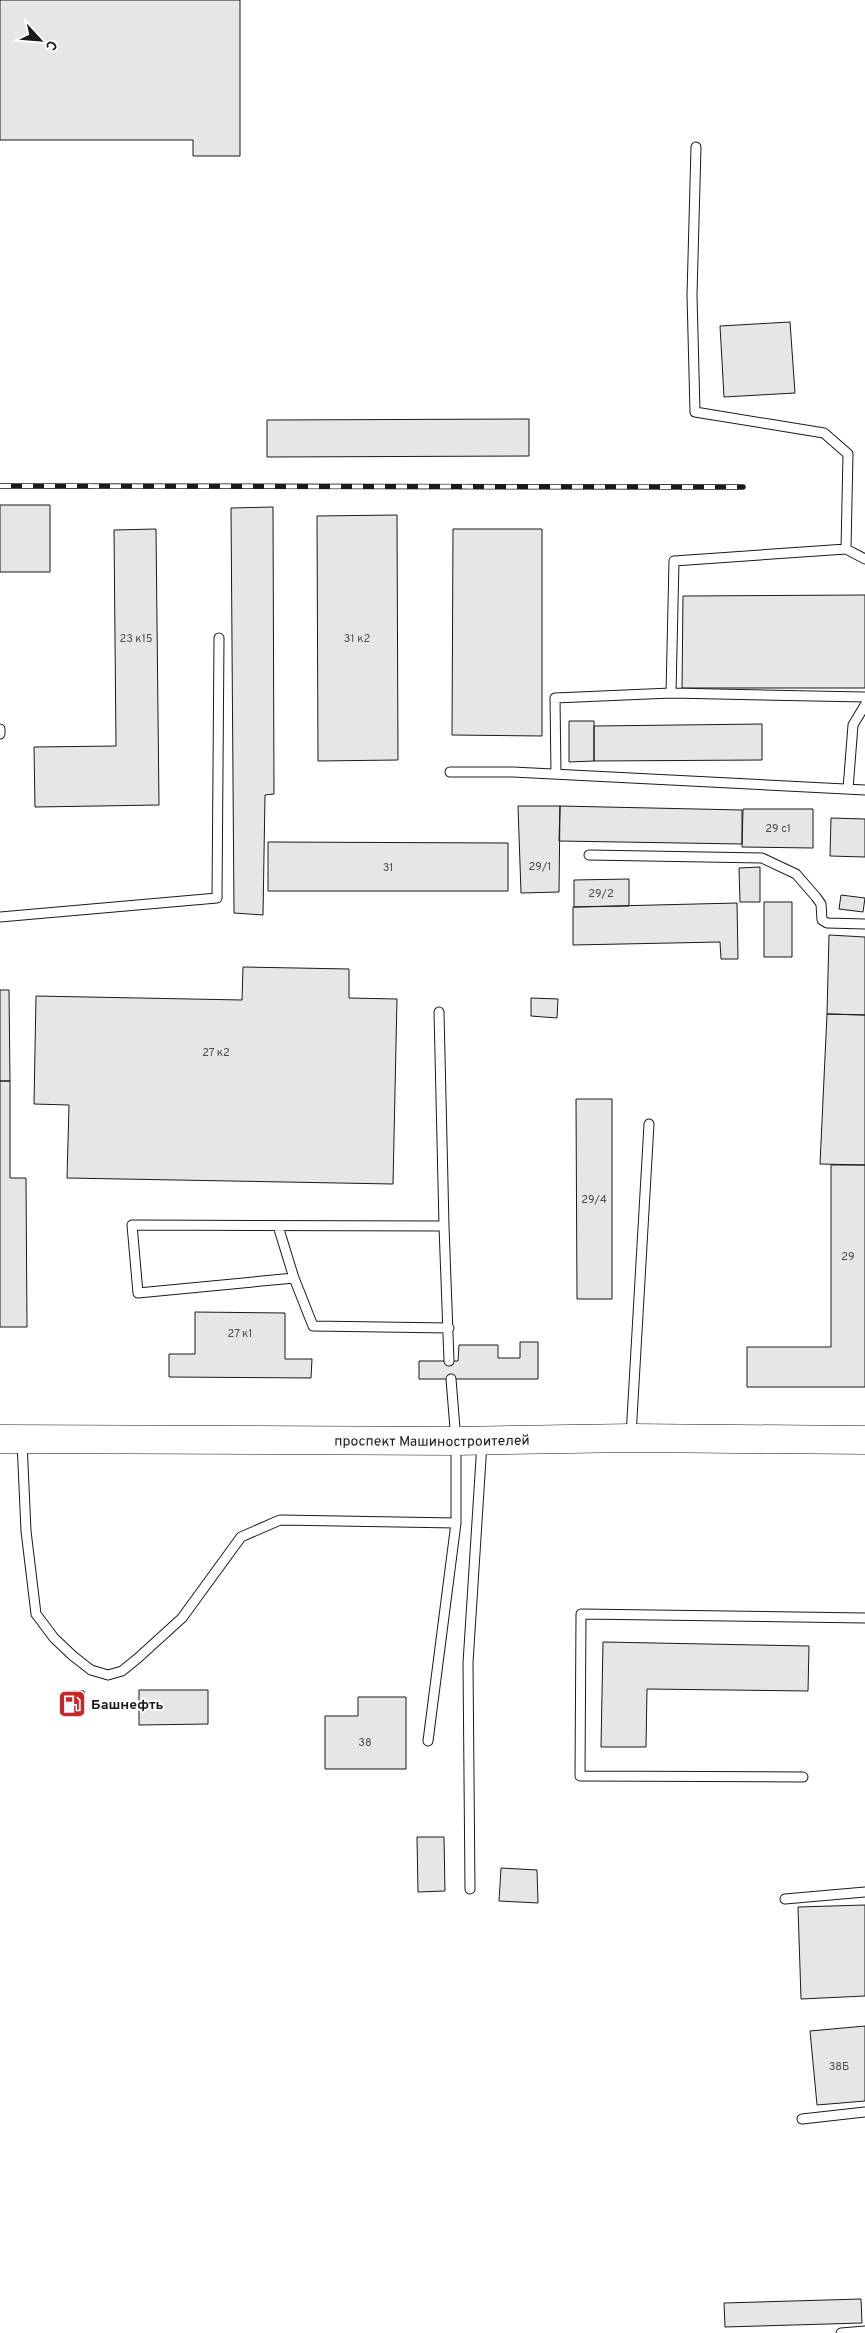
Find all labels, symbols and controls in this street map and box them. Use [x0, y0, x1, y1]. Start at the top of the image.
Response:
north arrow [15, 15, 65, 65]
text: С [41, 37, 60, 53]
house number: 23 к15 [119, 632, 153, 646]
house number: 31 к2 [344, 632, 370, 646]
house number: 29 с1 [765, 822, 791, 836]
house number: 29/1 [529, 860, 551, 874]
house number: 31 [383, 861, 393, 875]
house number: 29/2 [588, 887, 614, 901]
house number: 27 к2 [202, 1046, 230, 1060]
house number: 29/4 [581, 1193, 607, 1207]
house number: 29 [841, 1250, 855, 1264]
house number: 27 к1 [228, 1327, 252, 1341]
street label: проспект Машиностроителей [334, 1433, 530, 1451]
fuel station icon: Башнефть [57, 1689, 87, 1719]
place label: Башнефть [91, 1697, 164, 1714]
house number: 38 [358, 1736, 372, 1750]
house number: 38Б [829, 2060, 849, 2074]

